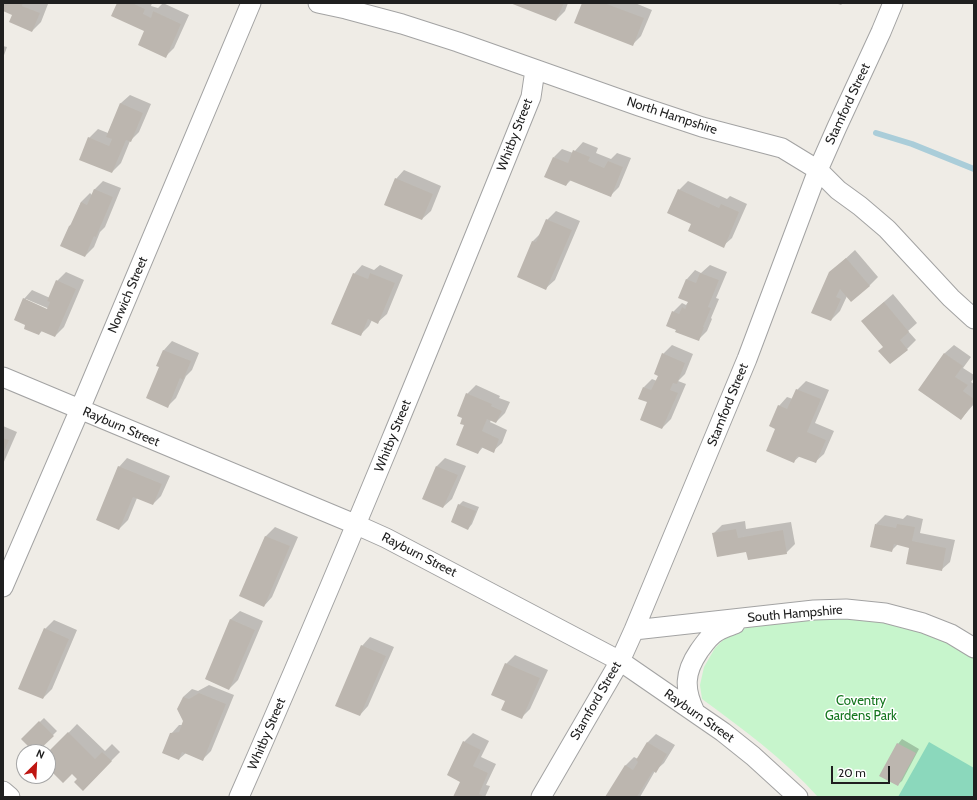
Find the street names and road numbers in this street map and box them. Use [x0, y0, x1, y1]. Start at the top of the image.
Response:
street label: Stamford Street [822, 61, 874, 147]
street label: North Hampshire [625, 94, 719, 138]
street label: Whitby Street [494, 97, 536, 173]
street label: Norwich Street [105, 254, 151, 336]
street label: Stamford Street [704, 361, 752, 449]
street label: Whitby Street [371, 398, 415, 474]
street label: Rayburn Street [80, 404, 162, 450]
street label: Rayburn Street [379, 529, 459, 581]
street label: South Hampshire [747, 602, 843, 626]
street label: Stamford Street [567, 659, 625, 743]
street label: Rayburn Street [661, 686, 737, 746]
street label: Whitby Street [245, 696, 289, 772]

